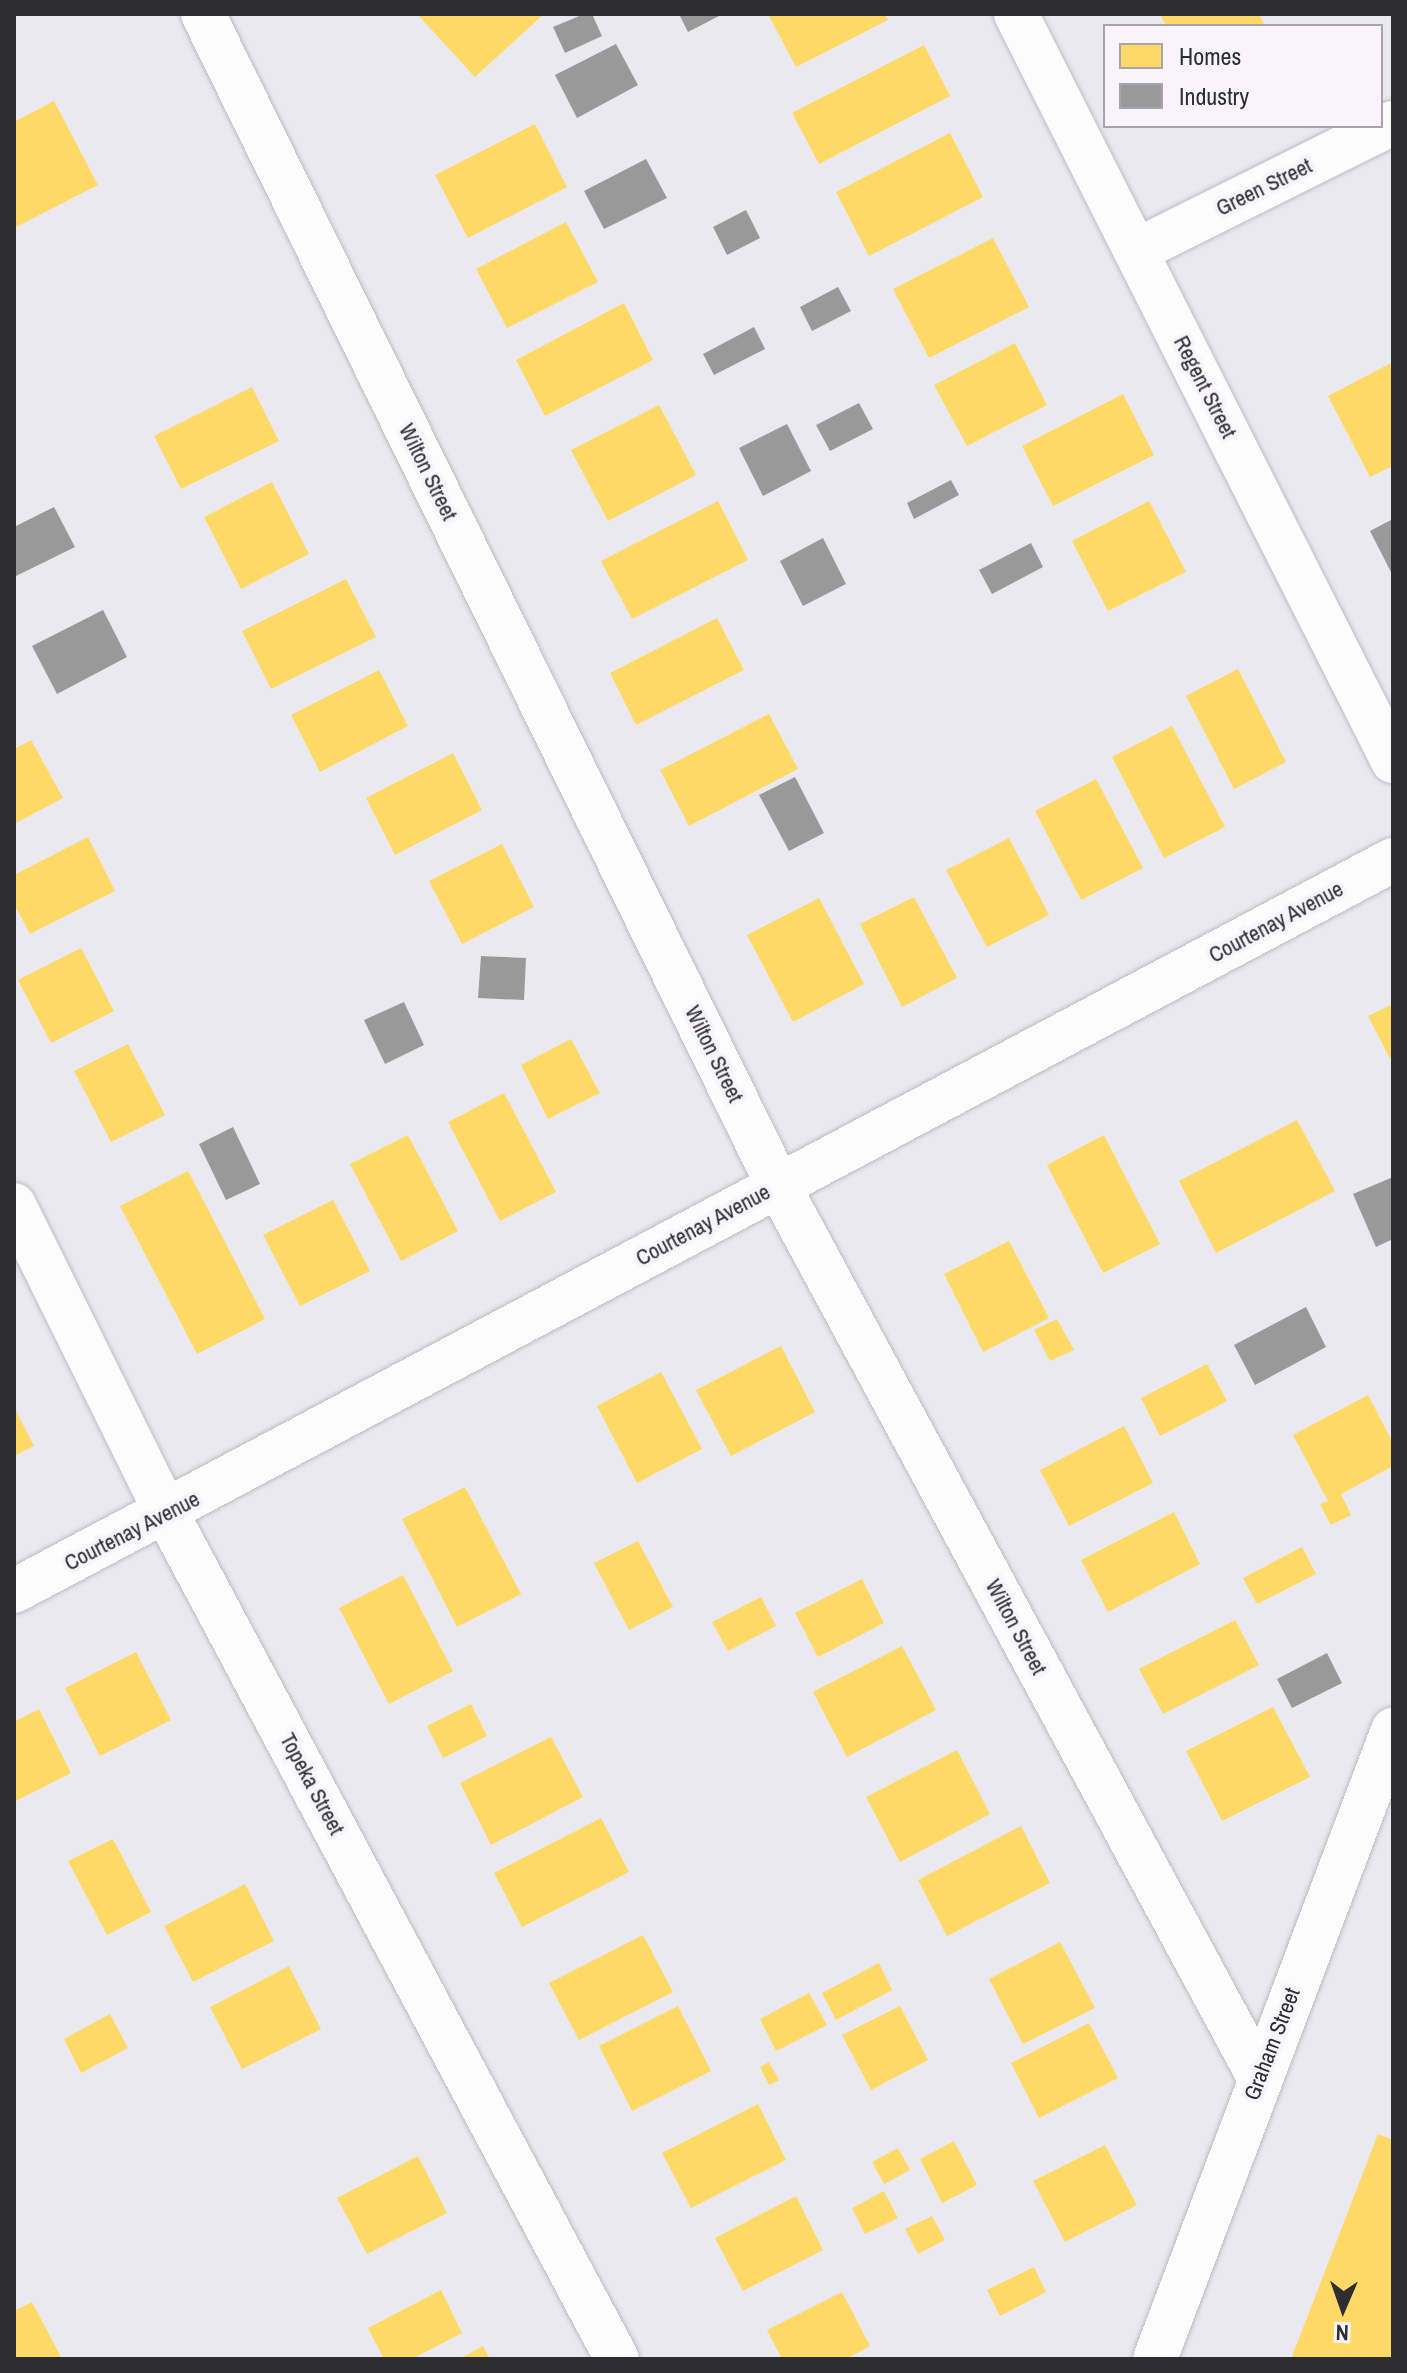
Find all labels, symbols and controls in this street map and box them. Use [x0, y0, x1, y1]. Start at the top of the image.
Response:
legend [1103, 24, 1383, 128]
text: Homes [1179, 40, 1241, 72]
text: Industry [1179, 80, 1249, 112]
street label: Green Street [1212, 152, 1316, 222]
street label: Regent Street [1168, 331, 1242, 443]
street label: Wilton Street [393, 419, 463, 525]
street label: Courtenay Avenue [1204, 875, 1348, 969]
street label: Wilton Street [679, 1001, 749, 1107]
street label: Courtenay Avenue [631, 1178, 775, 1272]
street label: Courtenay Avenue [60, 1485, 204, 1577]
street label: Wilton Street [980, 1575, 1052, 1679]
street label: Topeka Street [274, 1729, 350, 1839]
street label: Graham Street [1238, 1984, 1306, 2104]
north arrow [1303, 2269, 1383, 2349]
text: N [1335, 2318, 1349, 2348]

